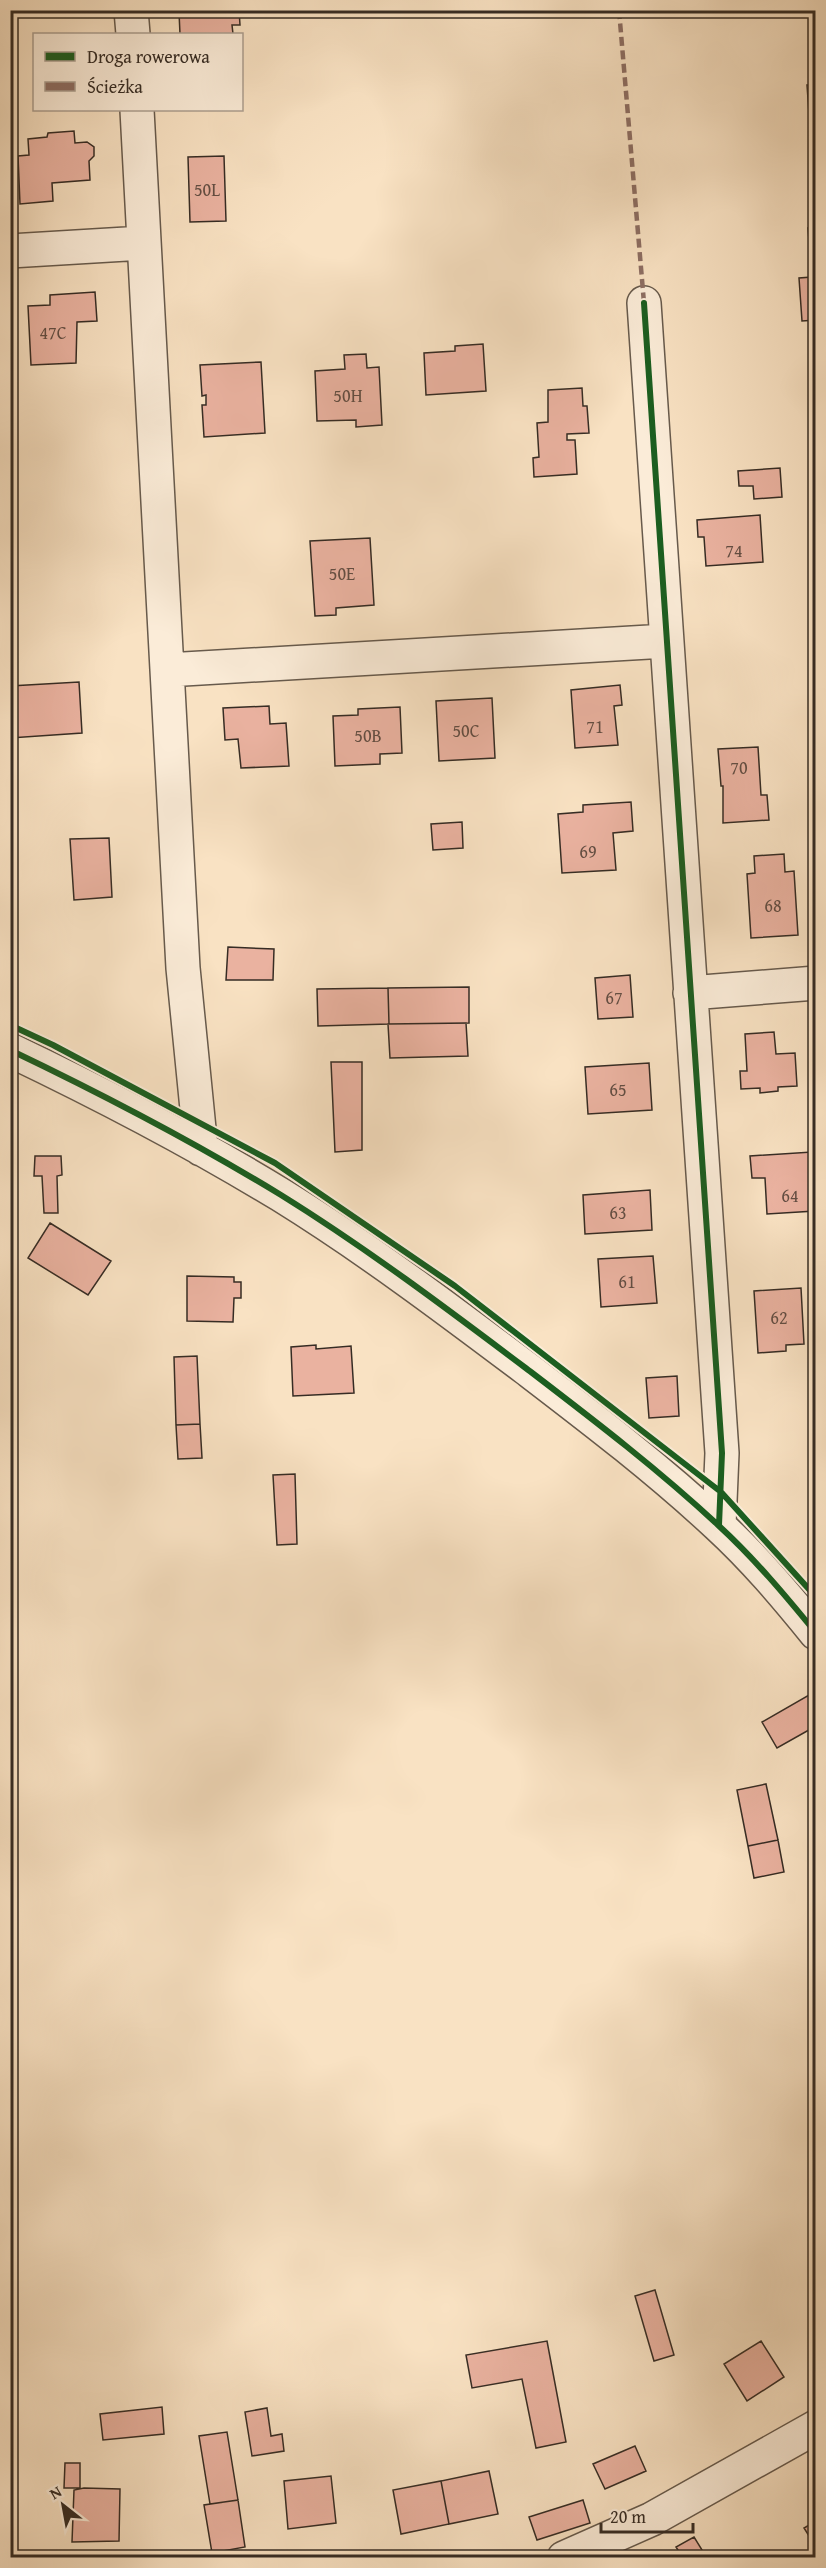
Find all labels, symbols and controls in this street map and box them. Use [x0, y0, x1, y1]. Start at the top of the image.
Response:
legend [33, 33, 243, 111]
text: Droga rowerowa [87, 43, 210, 70]
text: Ścieżka [87, 73, 143, 100]
house number: 50L [194, 176, 220, 203]
house number: 47C [39, 319, 67, 346]
house number: 50H [333, 382, 363, 409]
house number: 74 [725, 537, 743, 564]
house number: 50E [329, 560, 355, 587]
house number: 71 [586, 713, 604, 740]
house number: 50C [452, 717, 480, 744]
house number: 50B [354, 722, 382, 749]
house number: 70 [730, 754, 748, 781]
house number: 69 [579, 838, 597, 865]
house number: 68 [764, 892, 782, 919]
house number: 67 [605, 984, 623, 1011]
house number: 65 [609, 1076, 627, 1103]
house number: 64 [781, 1182, 799, 1209]
house number: 63 [609, 1199, 627, 1226]
house number: 61 [618, 1268, 636, 1295]
house number: 62 [770, 1304, 788, 1331]
north arrow [33, 2475, 93, 2535]
text: N [45, 2479, 66, 2505]
scale bar [601, 2496, 692, 2534]
text: 20 m [610, 2503, 646, 2530]

